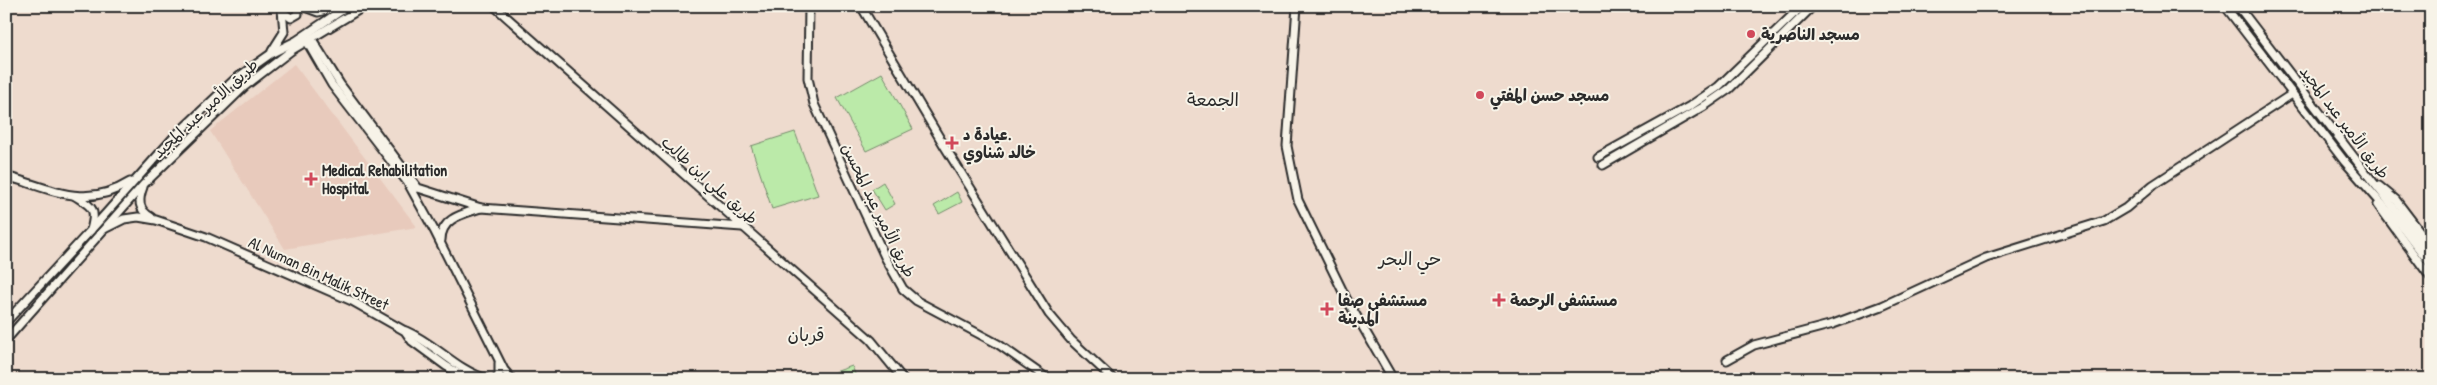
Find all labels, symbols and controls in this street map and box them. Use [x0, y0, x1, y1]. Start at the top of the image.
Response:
place label: مسجد الناصرية [1761, 23, 1860, 45]
marker: مسجد الناصرية [1745, 28, 1757, 40]
street label: طريق الأمير عبد المجيد [147, 53, 263, 163]
street label: طريق الأمير عبد المجيد [2295, 61, 2395, 183]
place label: مسجد حسن المفتي [1490, 84, 1609, 110]
district label: الجمعة [1187, 87, 1239, 112]
marker: مسجد حسن المفتي [1474, 89, 1486, 101]
place label: عيادة د. خالد شناوي [963, 123, 1036, 165]
street label: طريق علي ابن طالب [654, 131, 763, 232]
marker: عيادة د. خالد شناوي [945, 136, 959, 150]
street label: طريق الأمير عبد المحسن [837, 139, 921, 281]
place label: Medical Rehabilitation Hospital [322, 159, 447, 200]
marker: Medical Rehabilitation Hospital [304, 172, 318, 186]
street label: Al Numan Bin Malik Street [245, 231, 393, 315]
district label: حي البحر [1377, 246, 1441, 275]
place label: مستشفی صفا المدینة [1338, 289, 1427, 329]
place label: مستشفى الرحمة [1510, 289, 1617, 311]
marker: مستشفى الرحمة [1492, 293, 1506, 307]
marker: مستشفی صفا المدینة [1320, 302, 1334, 316]
district label: قربان [787, 322, 825, 347]

